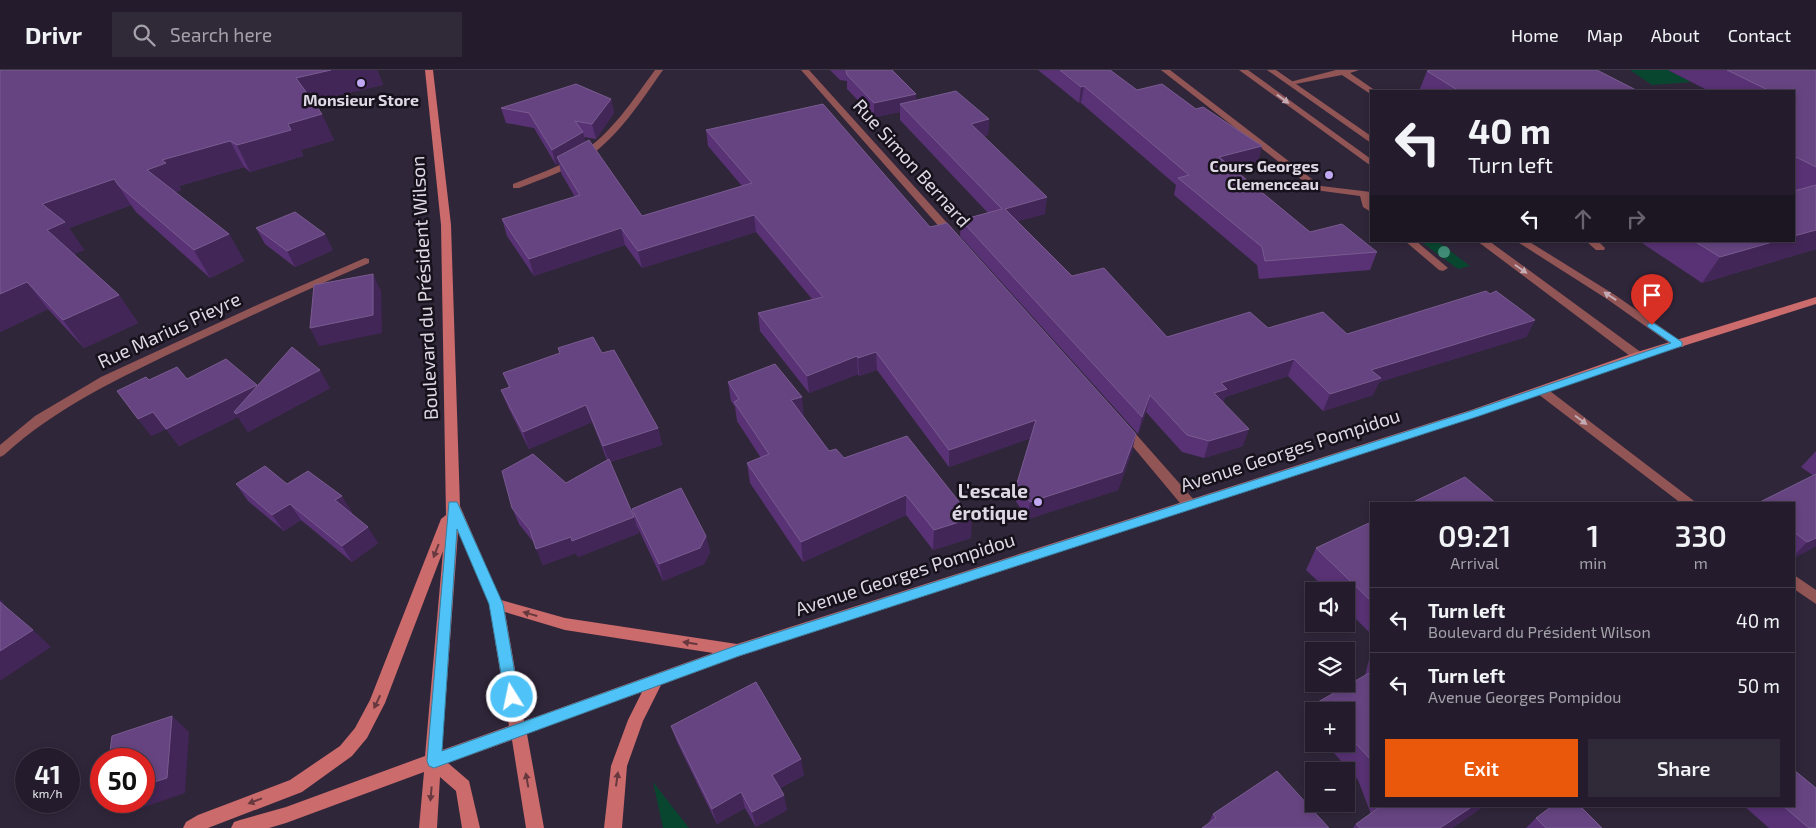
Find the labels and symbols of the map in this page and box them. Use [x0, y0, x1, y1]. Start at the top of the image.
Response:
marker: Monsieur Store [355, 77, 367, 89]
place label: Monsieur Store [303, 90, 419, 109]
one-way arrow [1276, 93, 1289, 103]
street label: Rue Simon Bernard [849, 94, 976, 231]
street label: Boulevard du Président Wilson [405, 155, 442, 421]
place label: Cours Georges Clemenceau [1210, 156, 1319, 193]
marker: Cours Georges Clemenceau [1323, 169, 1335, 181]
one-way arrow [1515, 264, 1528, 274]
pin [1631, 274, 1673, 325]
street label: Rue Marius Pieyre [94, 286, 244, 373]
one-way arrow [1603, 292, 1616, 301]
street label: Avenue Georges Pompidou [1177, 403, 1403, 496]
one-way arrow [1574, 414, 1587, 425]
place label: L'escale érotique [952, 479, 1028, 524]
marker: L'escale érotique [1032, 496, 1044, 508]
street label: Avenue Georges Pompidou [792, 527, 1018, 620]
one-way arrow [431, 544, 439, 558]
one-way arrow [523, 609, 538, 617]
one-way arrow [682, 639, 698, 647]
position arrow [485, 670, 537, 722]
one-way arrow [372, 695, 380, 709]
speed limit sign: 50 [90, 748, 155, 813]
one-way arrow [614, 771, 622, 787]
one-way arrow [522, 772, 530, 788]
one-way arrow [427, 787, 435, 803]
one-way arrow [247, 797, 262, 805]

